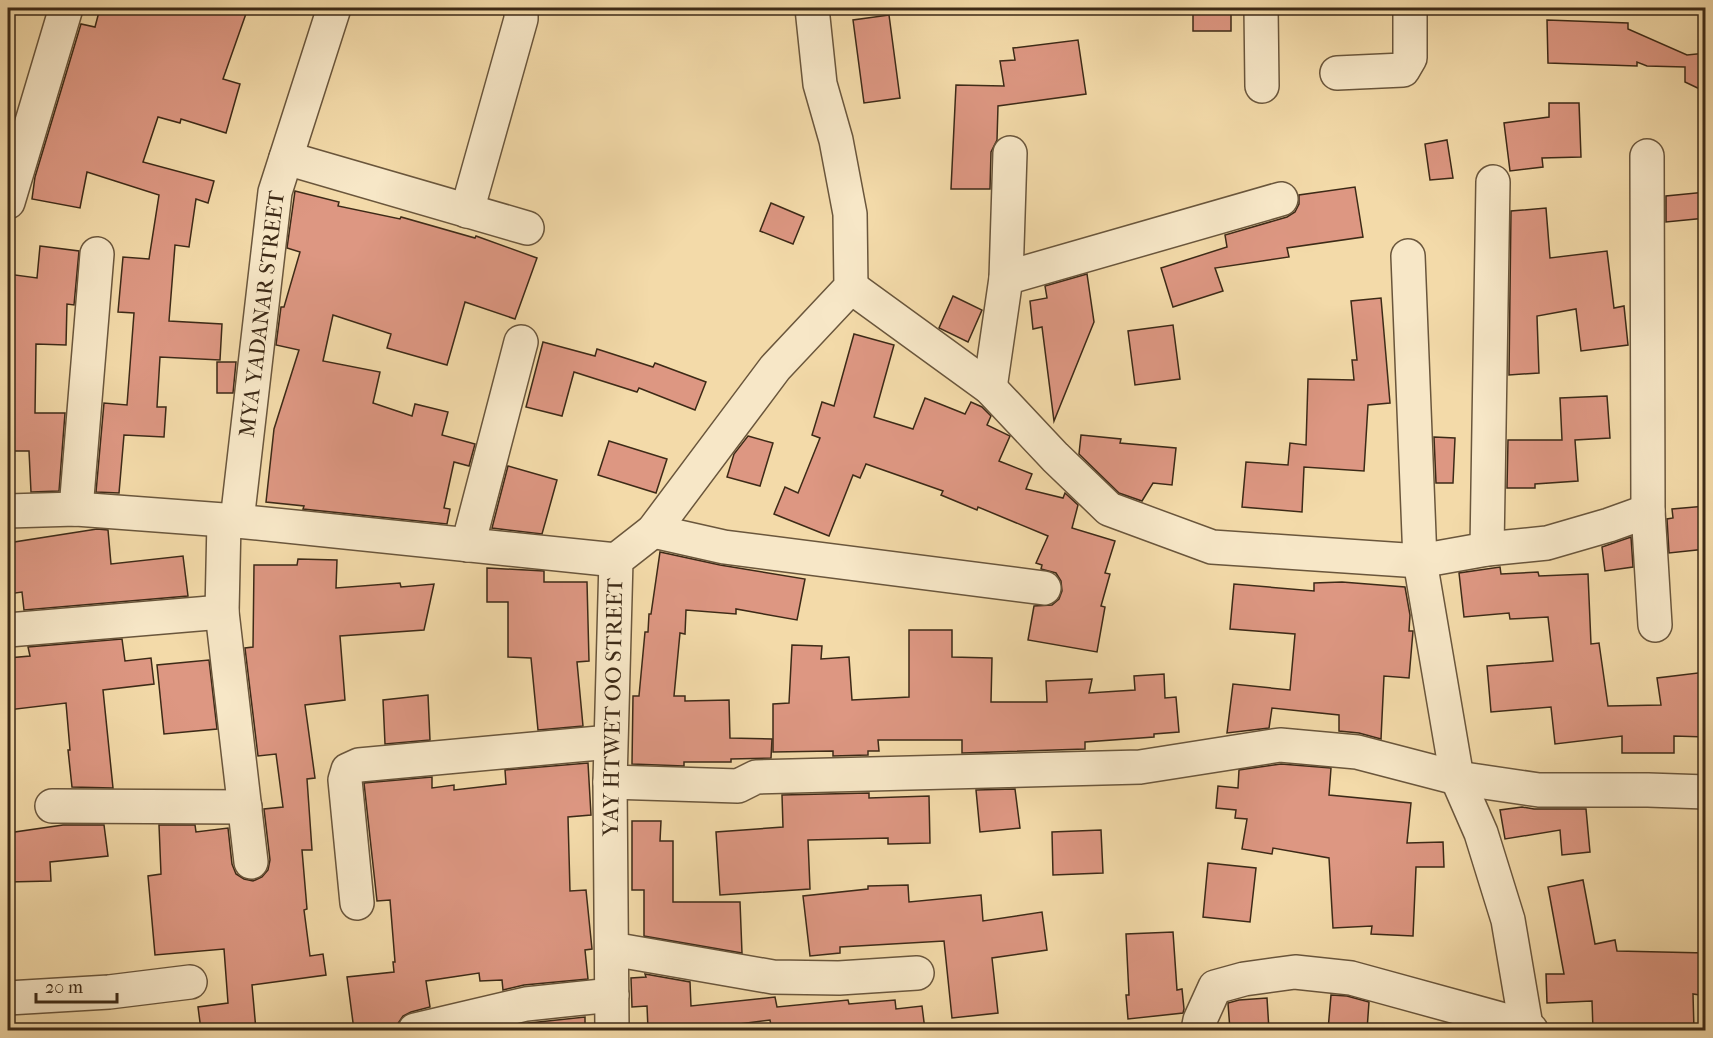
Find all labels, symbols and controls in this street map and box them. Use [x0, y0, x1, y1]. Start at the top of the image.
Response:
street label: MYA YADANAR STREET [234, 188, 290, 439]
street label: YAY HTWET OO STREET [598, 577, 628, 837]
scale bar [36, 966, 117, 1004]
text: 20 m [45, 977, 83, 998]

